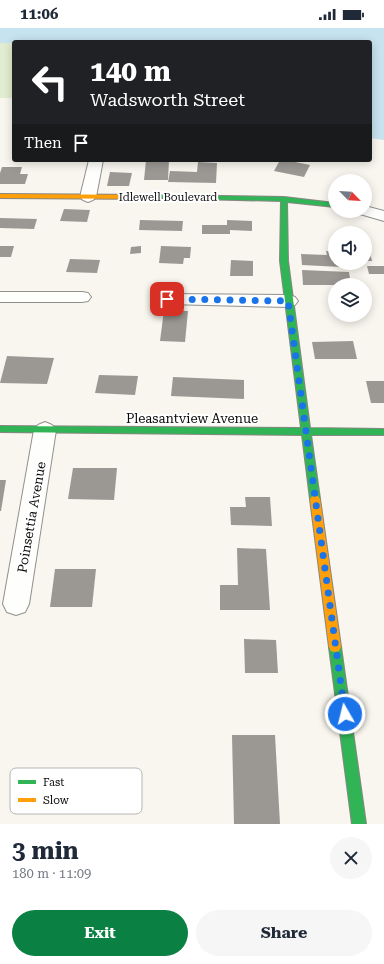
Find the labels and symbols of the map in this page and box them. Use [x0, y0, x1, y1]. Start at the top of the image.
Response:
north arrow [328, 174, 372, 218]
street label: Idlewell Boulevard [119, 191, 217, 204]
pin [150, 282, 184, 316]
street label: Pleasantview Avenue [126, 411, 258, 426]
street label: Poinsettia Avenue [14, 460, 49, 574]
position arrow [324, 693, 366, 735]
legend [10, 768, 142, 814]
text: Fast [43, 776, 64, 789]
text: Slow [43, 794, 70, 807]

